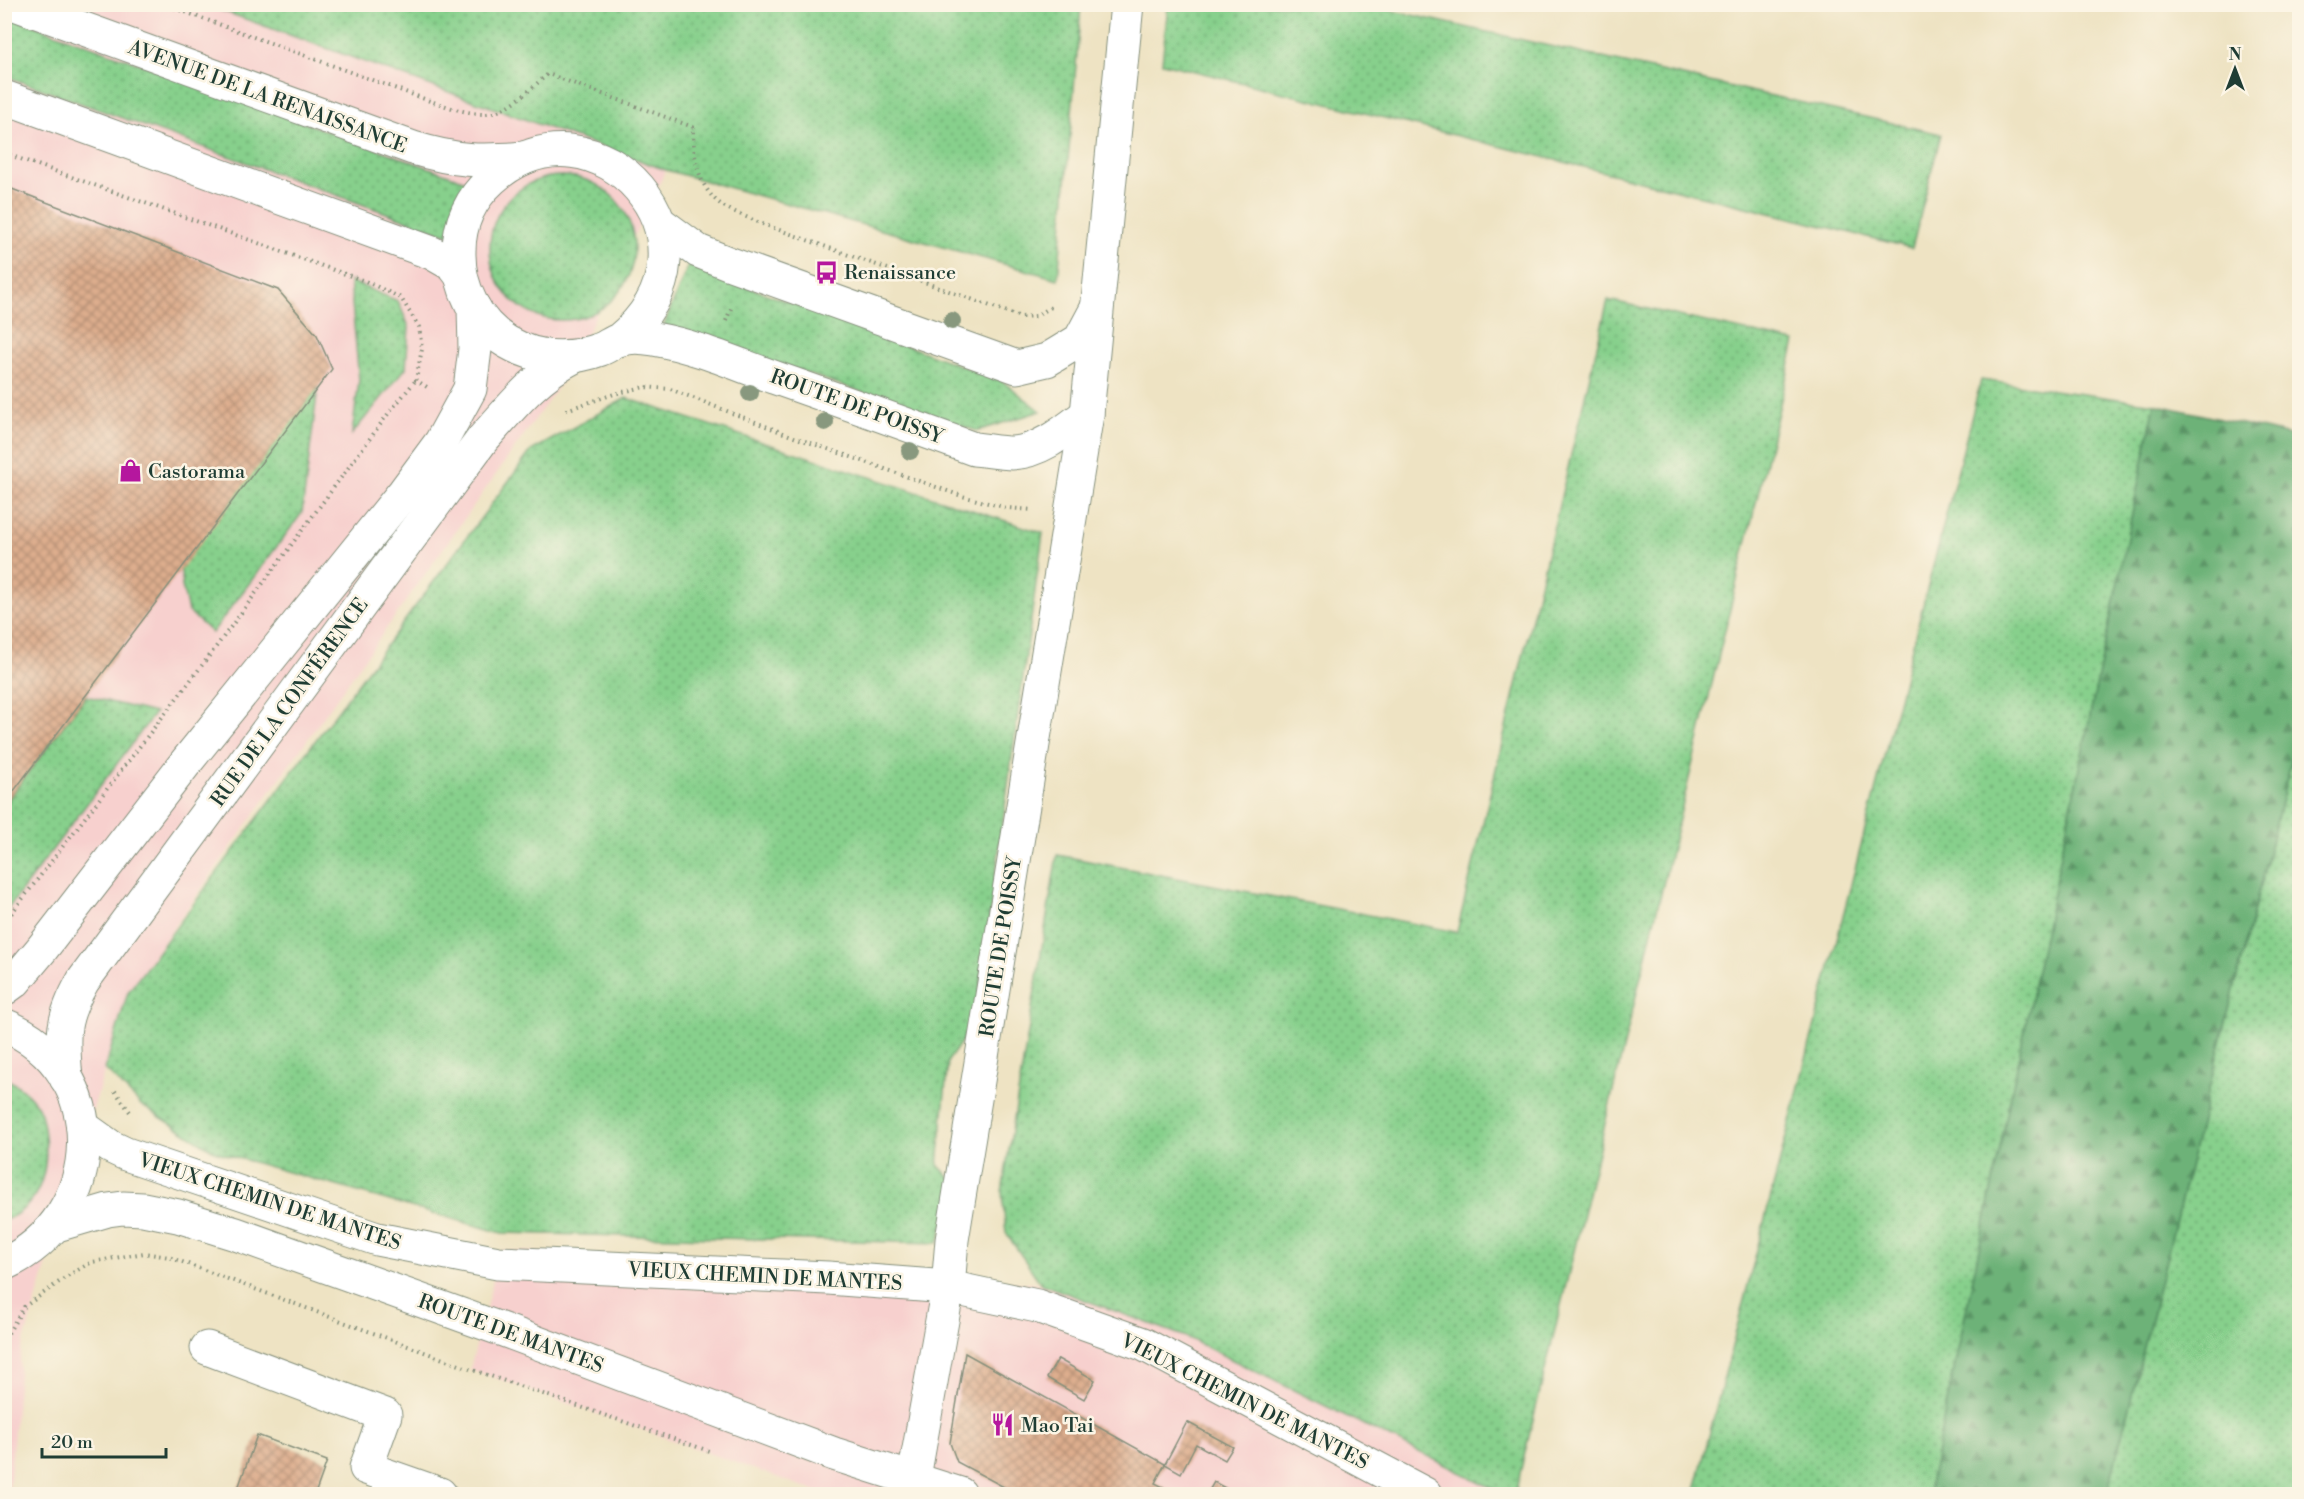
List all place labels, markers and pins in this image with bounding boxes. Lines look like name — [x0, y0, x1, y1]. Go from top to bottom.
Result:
bus stop icon: Renaissance — [813, 259, 839, 285]
place label: Renaissance — [844, 261, 956, 286]
shop icon: Castorama — [117, 458, 143, 484]
place label: Castorama — [148, 460, 246, 485]
restaurant icon: Mao Tai — [990, 1412, 1016, 1438]
place label: Mao Tai — [1021, 1414, 1094, 1439]

